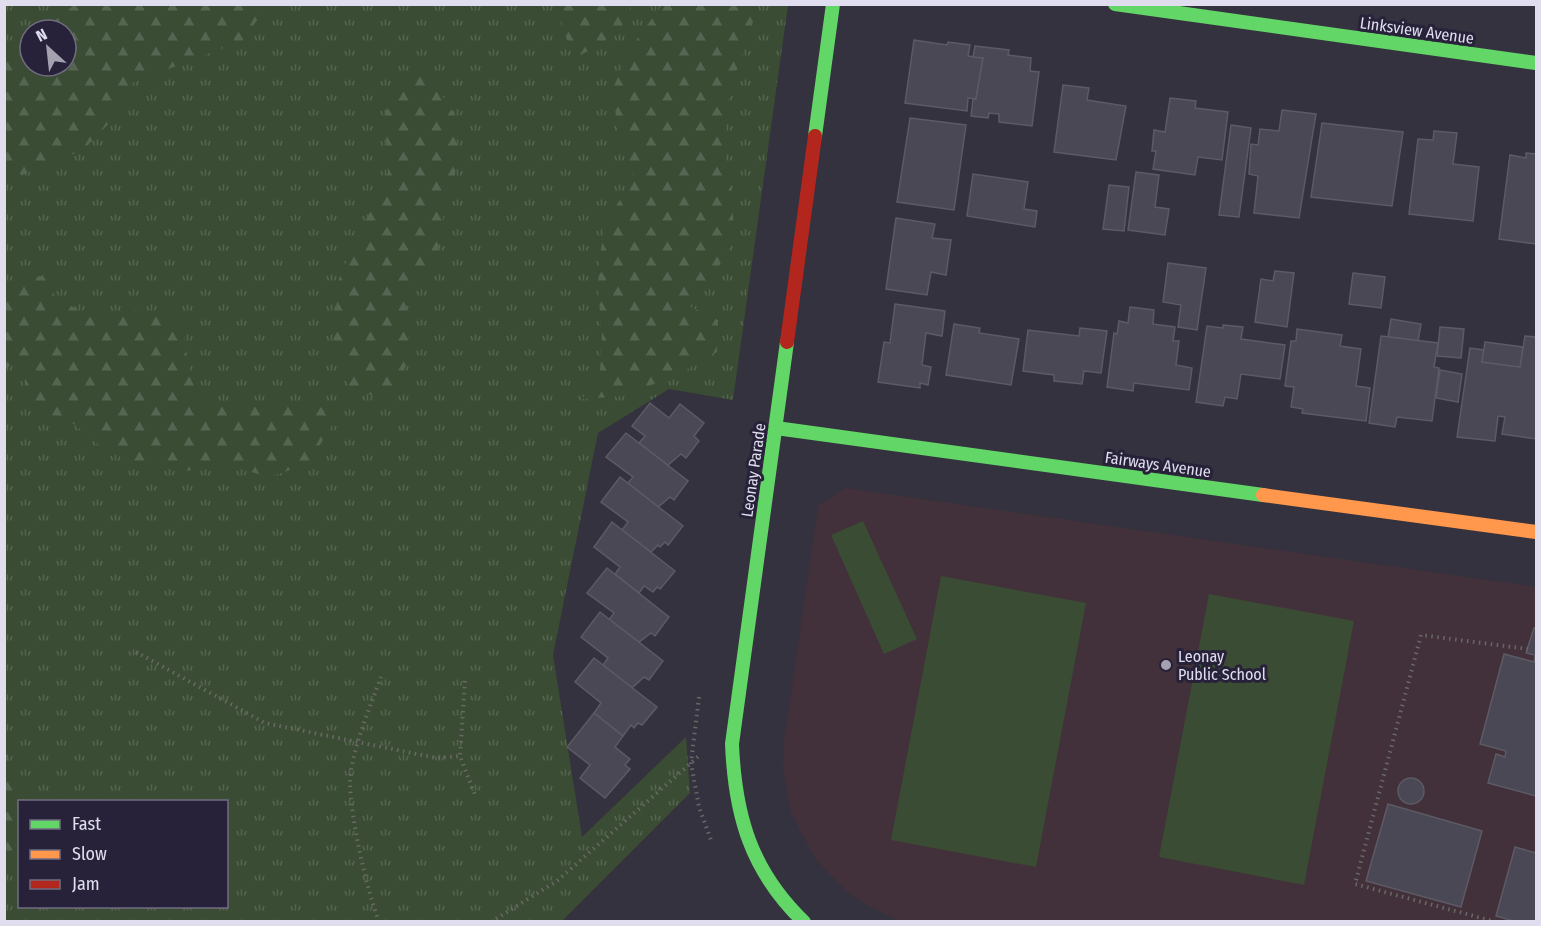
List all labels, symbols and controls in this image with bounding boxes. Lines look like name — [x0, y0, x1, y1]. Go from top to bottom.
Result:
street label: Linksview Avenue — [1359, 13, 1475, 48]
north arrow — [18, 18, 78, 78]
text: N — [33, 24, 50, 46]
street label: Leonay Parade — [737, 422, 770, 518]
street label: Fairways Avenue — [1104, 448, 1212, 481]
place label: Leonay Public School — [1178, 647, 1266, 684]
marker: Leonay Public School — [1159, 658, 1173, 672]
legend — [18, 800, 228, 908]
text: Fast — [72, 813, 101, 835]
text: Slow — [72, 843, 107, 865]
text: Jam — [72, 873, 100, 895]

